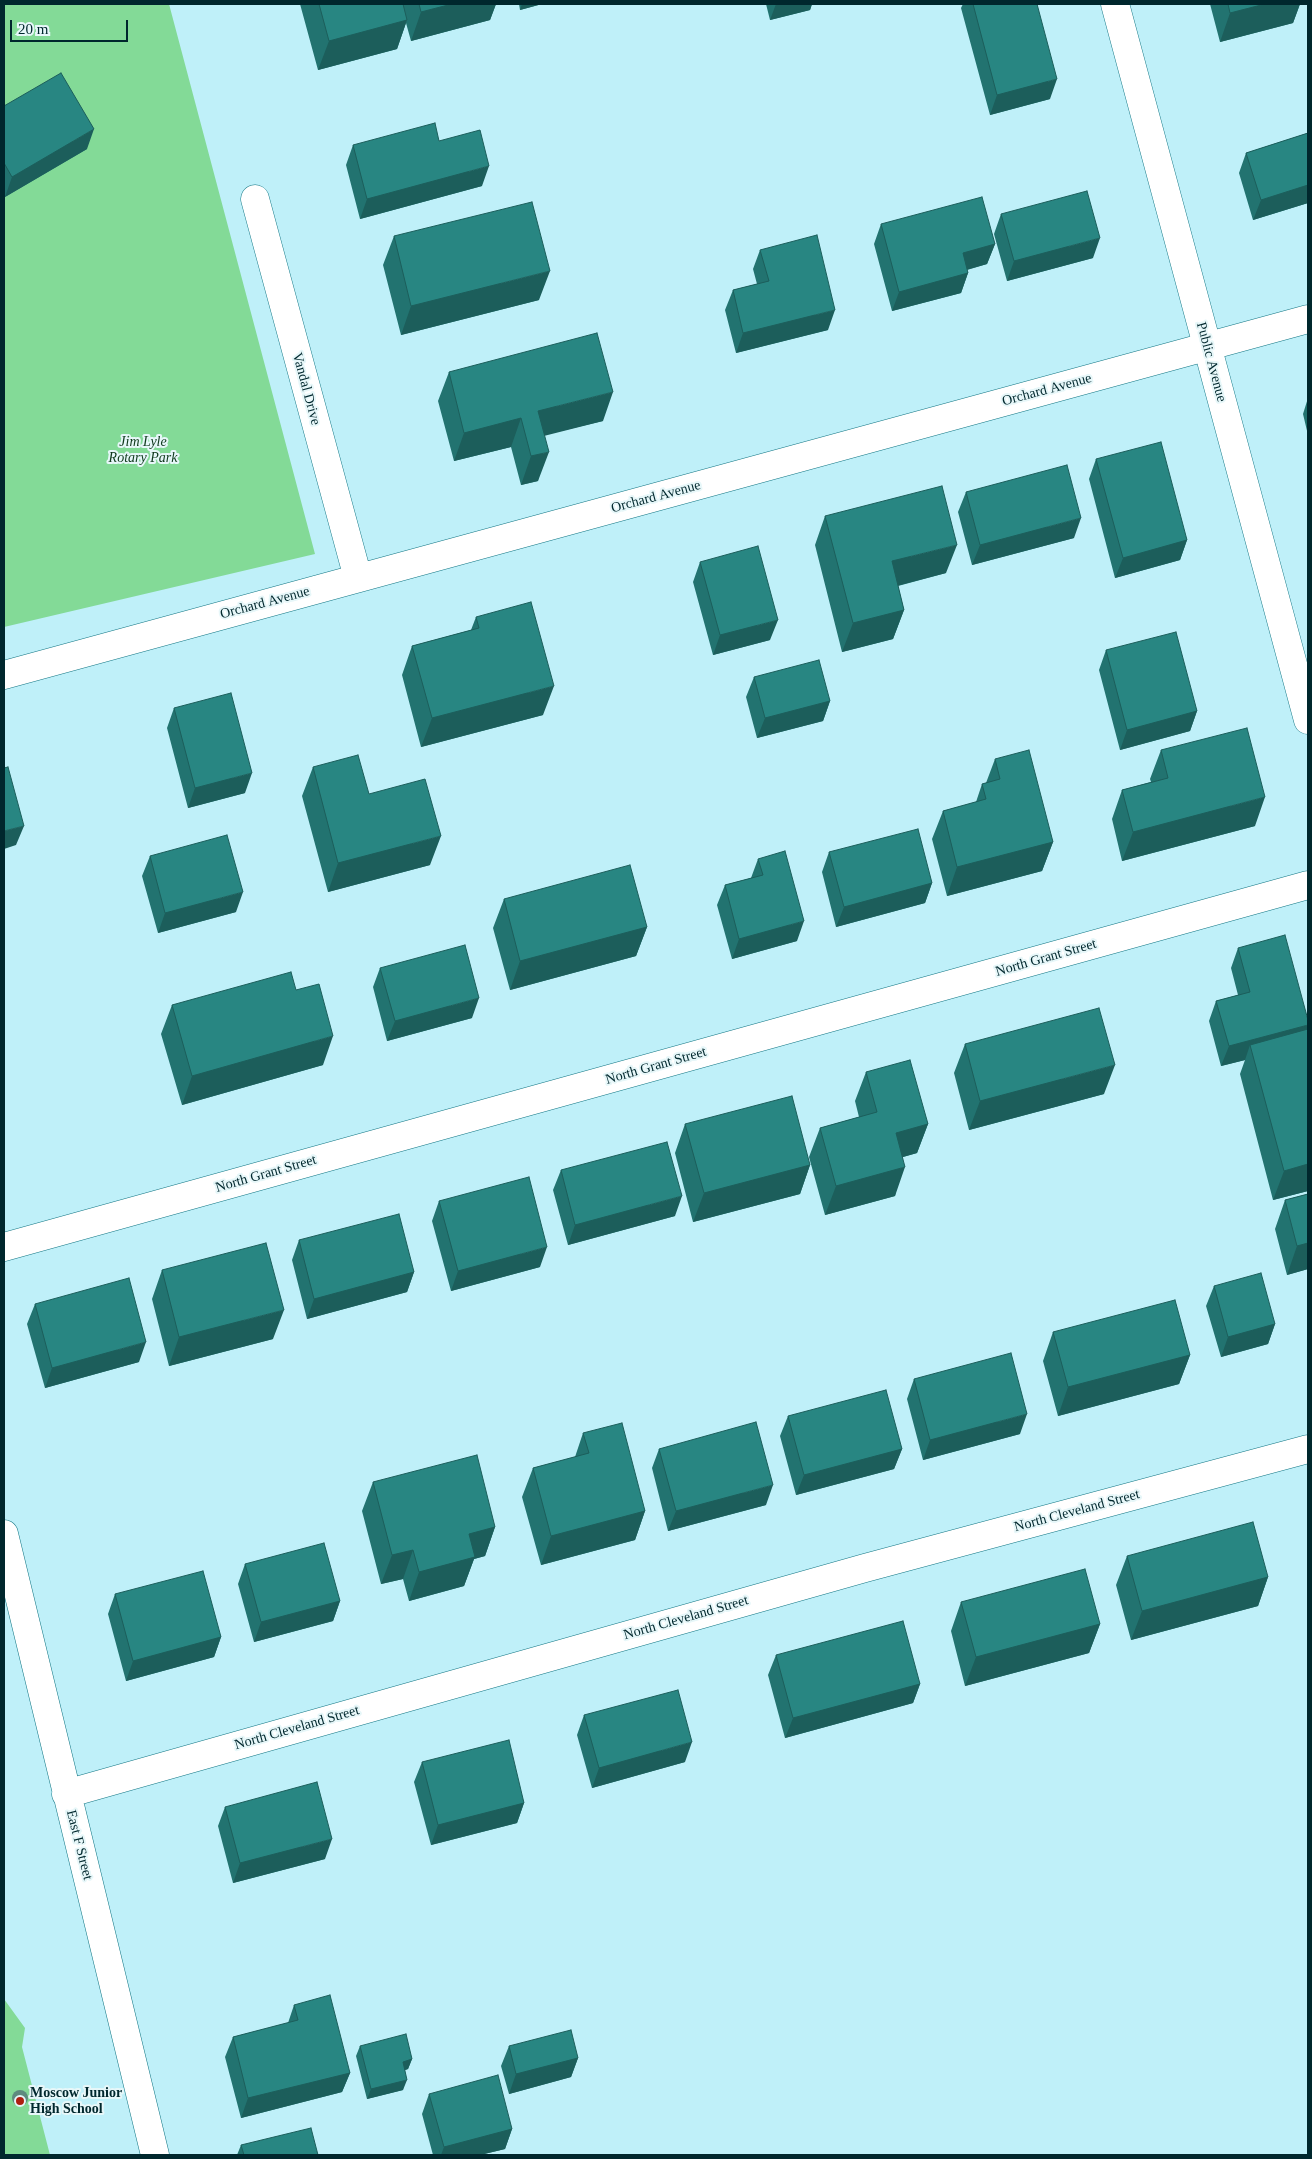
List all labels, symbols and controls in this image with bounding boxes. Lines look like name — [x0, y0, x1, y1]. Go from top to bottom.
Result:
scale bar — [12, 10, 130, 42]
text: 20 m — [18, 21, 48, 37]
street label: Public Avenue — [1192, 320, 1230, 404]
street label: Vandal Drive — [288, 351, 324, 427]
street label: Orchard Avenue — [1000, 370, 1094, 410]
park label: Jim Lyle Rotary Park — [109, 434, 177, 467]
street label: Orchard Avenue — [609, 477, 703, 517]
street label: Orchard Avenue — [218, 583, 312, 623]
street label: North Grant Street — [994, 936, 1098, 980]
street label: North Grant Street — [604, 1044, 708, 1088]
street label: North Grant Street — [214, 1152, 318, 1196]
street label: North Cleveland Street — [1012, 1486, 1142, 1536]
street label: North Cleveland Street — [622, 1592, 750, 1644]
street label: North Cleveland Street — [233, 1702, 361, 1754]
street label: East F Street — [62, 1808, 96, 1882]
place label: Moscow Junior High School — [30, 2085, 122, 2118]
marker: Moscow Junior High School — [14, 2095, 26, 2107]

